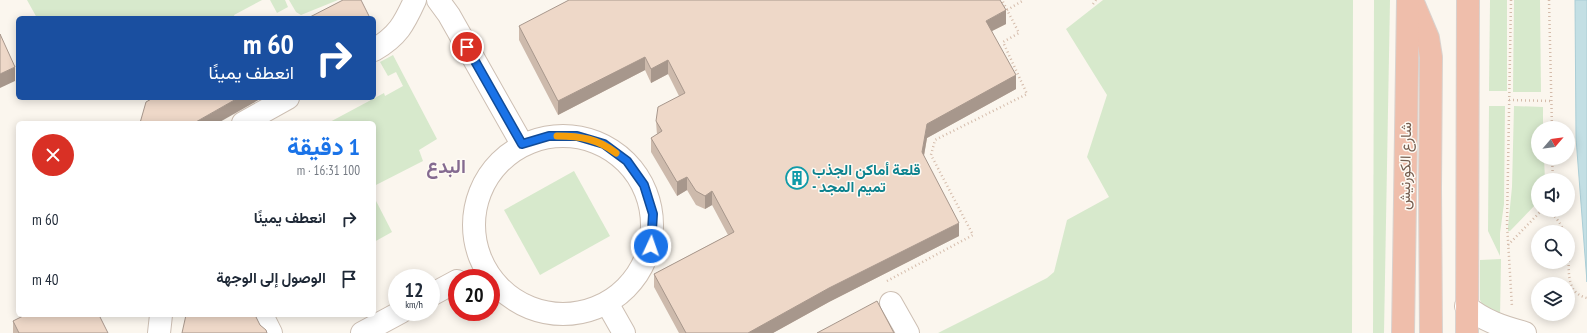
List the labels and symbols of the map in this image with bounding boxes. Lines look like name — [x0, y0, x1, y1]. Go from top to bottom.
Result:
pin — [450, 30, 484, 64]
north arrow — [1531, 121, 1575, 165]
street label: شارع الكورنيش — [1395, 122, 1417, 210]
district label: البدع — [426, 154, 466, 179]
place label: قلعة أماكن الجذب - تميم المجد — [812, 160, 921, 197]
building icon: قلعة أماكن الجذب - تميم المجد — [784, 165, 810, 191]
position arrow — [630, 225, 672, 267]
speed limit sign: 20 — [448, 269, 500, 321]

